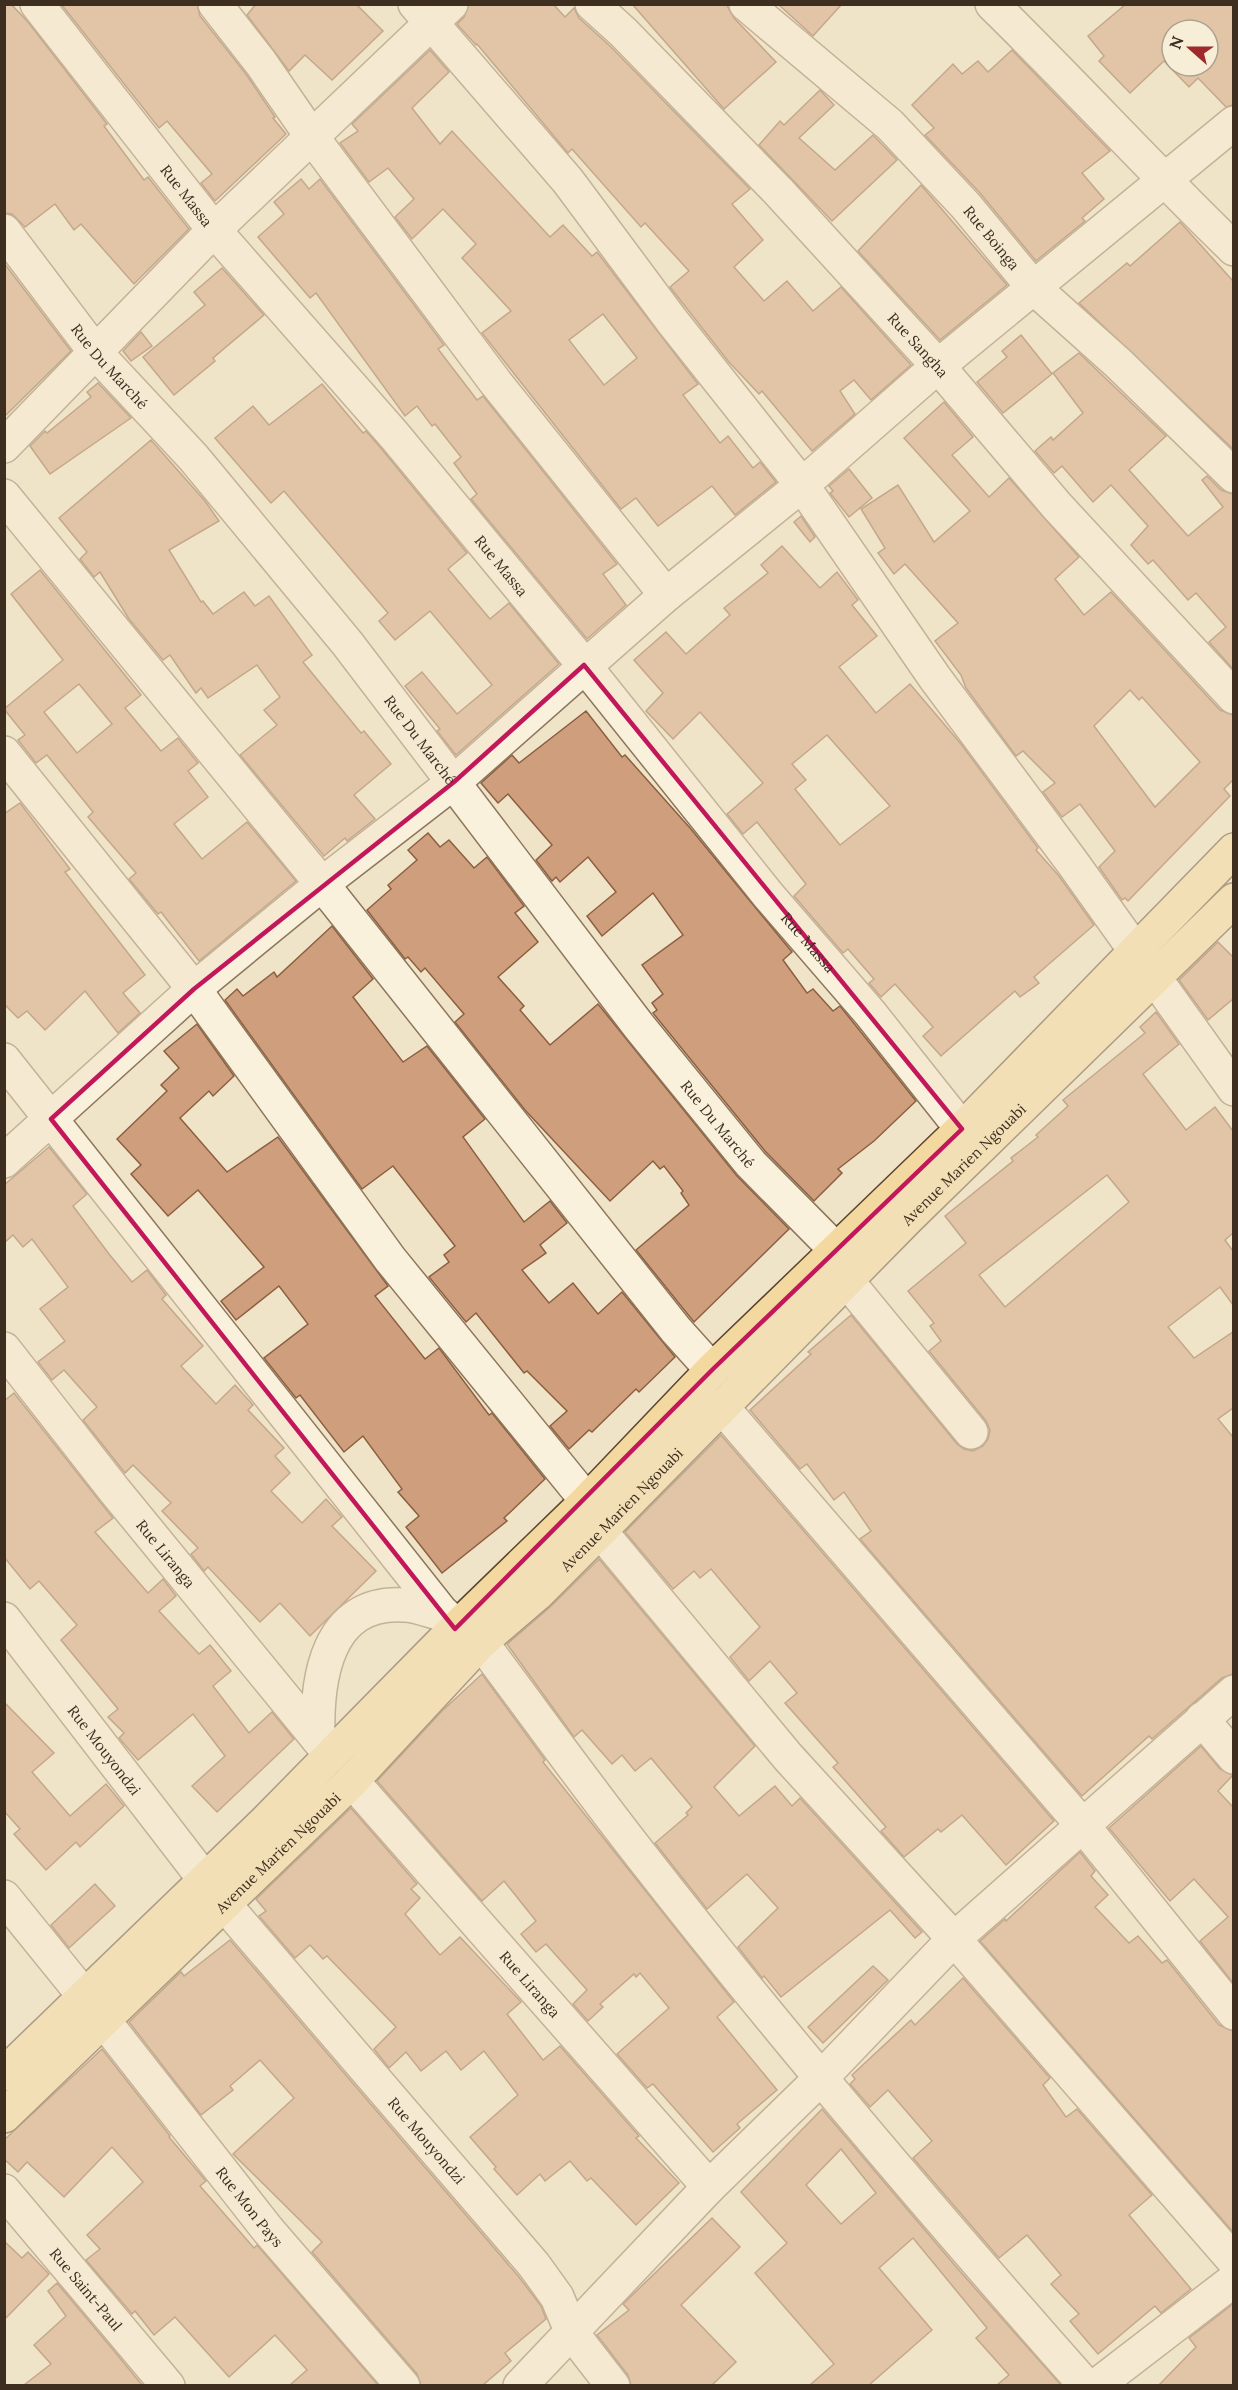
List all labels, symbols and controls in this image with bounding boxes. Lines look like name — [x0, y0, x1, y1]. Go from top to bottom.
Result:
north arrow — [1160, 18, 1220, 78]
text: N — [1164, 33, 1188, 52]
street label: Rue Massa — [157, 160, 217, 230]
street label: Rue Boinga — [960, 201, 1024, 274]
street label: Rue Sangha — [884, 308, 953, 381]
street label: Rue Du Marché — [68, 320, 153, 413]
street label: Rue Massa — [471, 531, 533, 600]
street label: Rue Du Marché — [380, 691, 461, 788]
street label: Rue Massa — [777, 908, 840, 976]
street label: Rue Du Marché — [677, 1076, 760, 1172]
street label: Avenue Marien Ngouabi — [896, 1099, 1030, 1230]
street label: Avenue Marien Ngouabi — [555, 1443, 687, 1576]
street label: Rue Liranga — [133, 1515, 200, 1592]
street label: Rue Mouyondzi — [64, 1701, 145, 1798]
street label: Avenue Marien Ngouabi — [211, 1788, 344, 1918]
street label: Rue Liranga — [496, 1946, 565, 2021]
street label: Rue Mouyondzi — [384, 2093, 469, 2188]
street label: Rue Mon Pays — [212, 2162, 288, 2251]
street label: Rue Saint-Paul — [46, 2244, 127, 2334]

